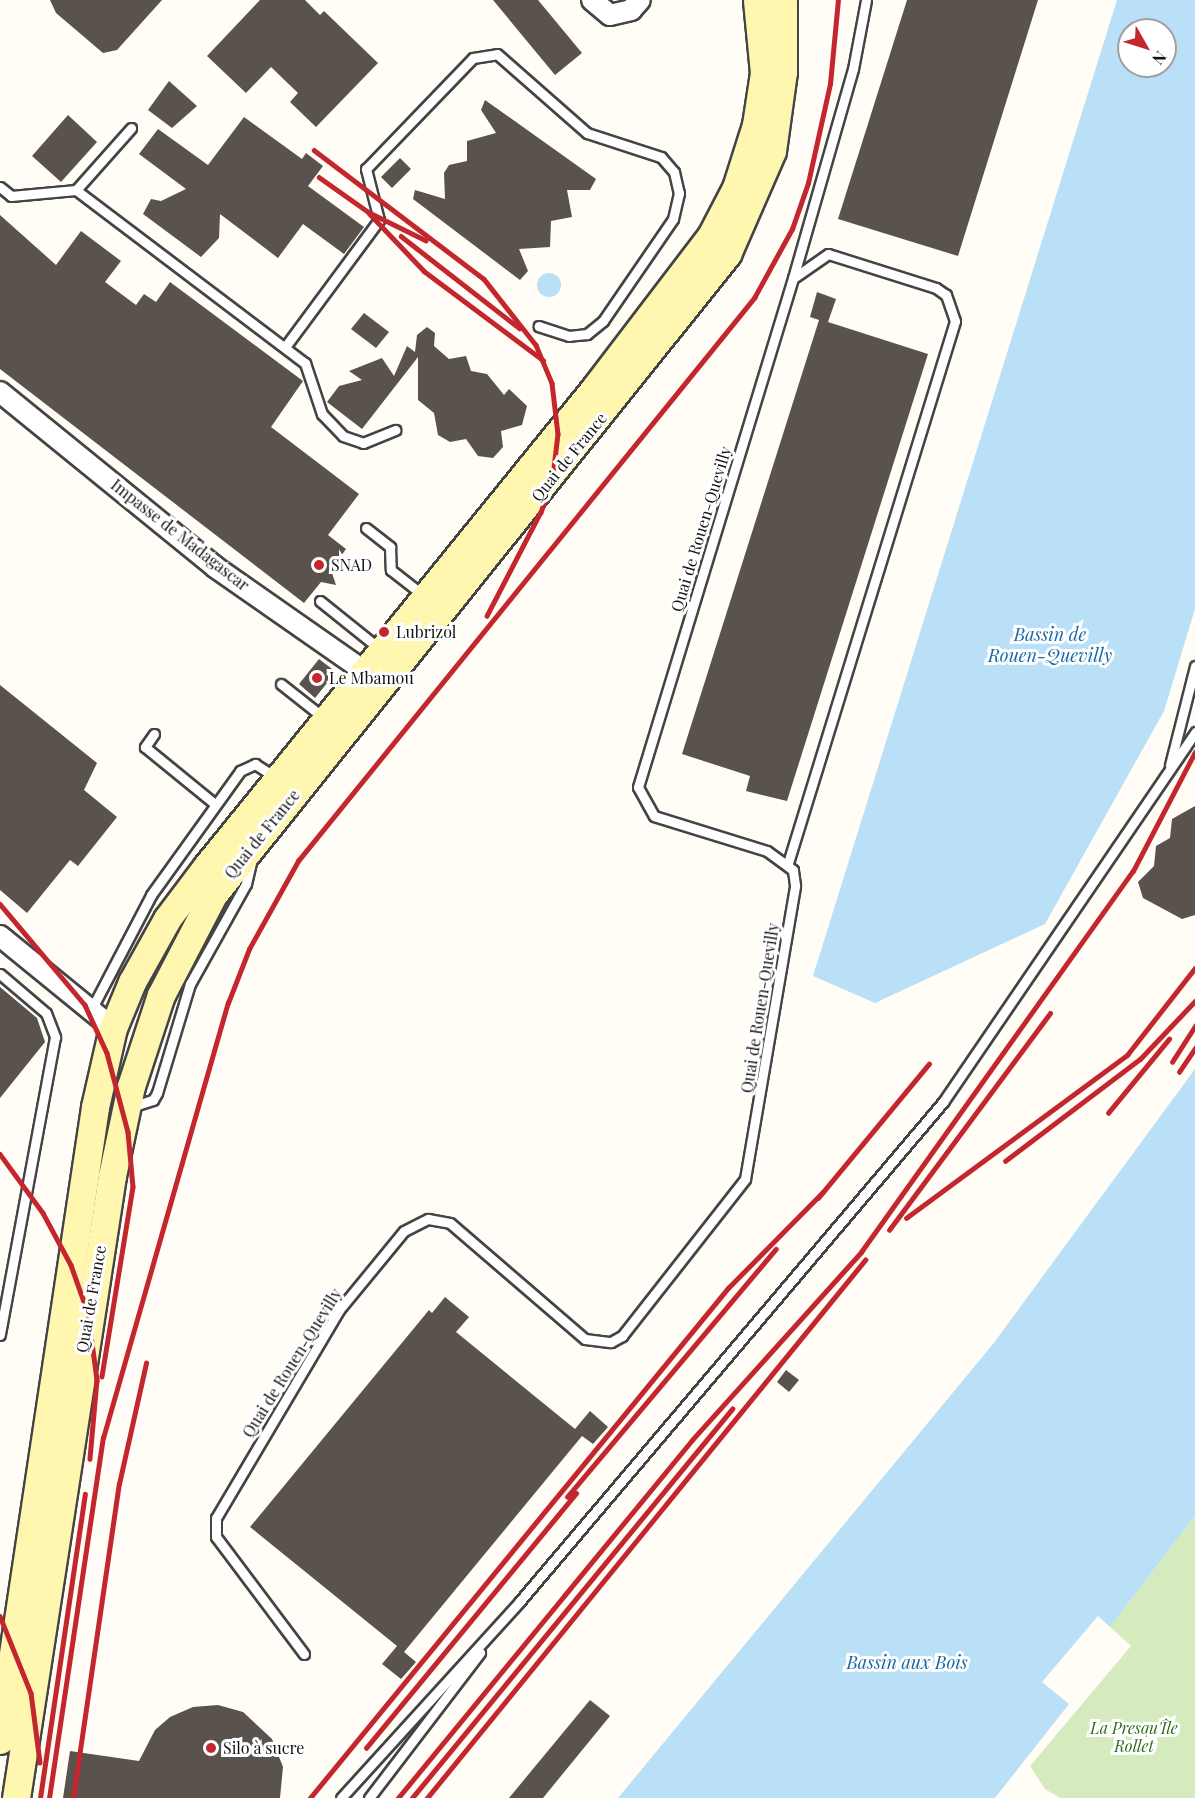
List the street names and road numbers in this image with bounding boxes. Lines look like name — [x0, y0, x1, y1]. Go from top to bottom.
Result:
street label: Quai de France — [527, 409, 611, 505]
street label: Quai de Rouen-Quevilly — [667, 444, 735, 614]
street label: Impasse de Madagascar — [107, 475, 253, 595]
street label: Quai de France — [220, 786, 304, 882]
street label: Quai de Rouen-Quevilly — [737, 922, 783, 1094]
street label: Quai de France — [72, 1244, 110, 1354]
street label: Quai de Rouen-Quevilly — [238, 1285, 346, 1441]

